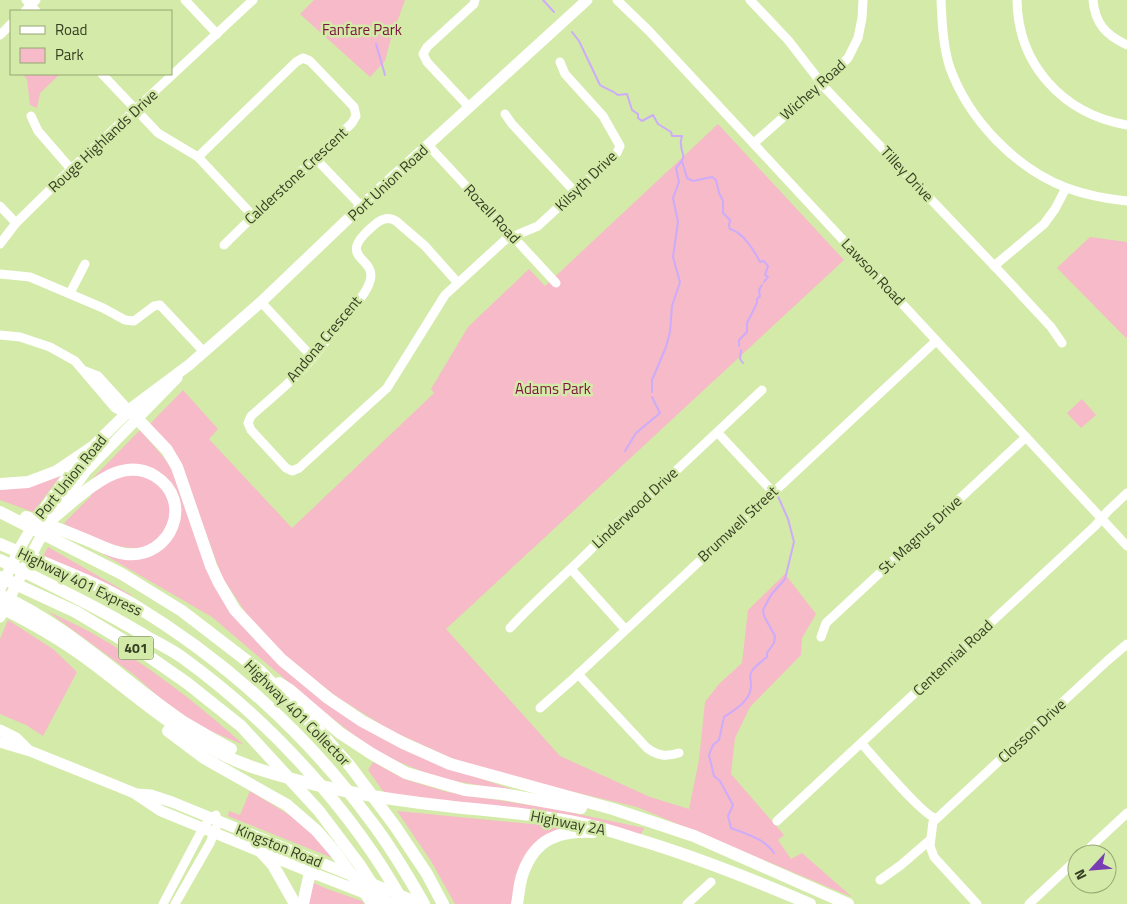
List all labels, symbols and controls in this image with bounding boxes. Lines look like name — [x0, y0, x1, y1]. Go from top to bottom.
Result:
legend — [10, 10, 172, 75]
text: Road — [55, 18, 87, 41]
park label: Fanfare Park — [322, 18, 402, 41]
text: Park — [55, 43, 84, 66]
street label: Wichey Road — [775, 54, 851, 125]
street label: Rouge Highlands Drive — [43, 84, 163, 198]
street label: Calderstone Crescent — [239, 121, 353, 230]
street label: Port Union Road — [342, 139, 433, 226]
street label: Tilley Drive — [875, 141, 939, 207]
street label: Kilsyth Drive — [549, 145, 622, 216]
street label: Rozell Road — [459, 179, 526, 249]
street label: Lawson Road — [836, 233, 911, 311]
street label: Andona Crescent — [281, 290, 367, 387]
park label: Adams Park — [515, 377, 591, 400]
street label: Port Union Road — [29, 429, 112, 524]
street label: Linderwood Drive — [586, 462, 683, 554]
street label: Brumwell Street — [692, 480, 784, 567]
street label: St. Magnus Drive — [873, 490, 967, 579]
street label: Highway 401 Express — [14, 541, 147, 622]
street label: Centennial Road — [907, 614, 998, 701]
road number: 401 — [118, 636, 154, 660]
street label: Highway 401 Collector — [239, 654, 356, 771]
street label: Closson Drive — [993, 693, 1071, 768]
street label: Highway 2A — [529, 804, 608, 841]
street label: Kingston Road — [232, 818, 326, 873]
north arrow — [1067, 844, 1117, 894]
text: N — [1068, 866, 1091, 884]

